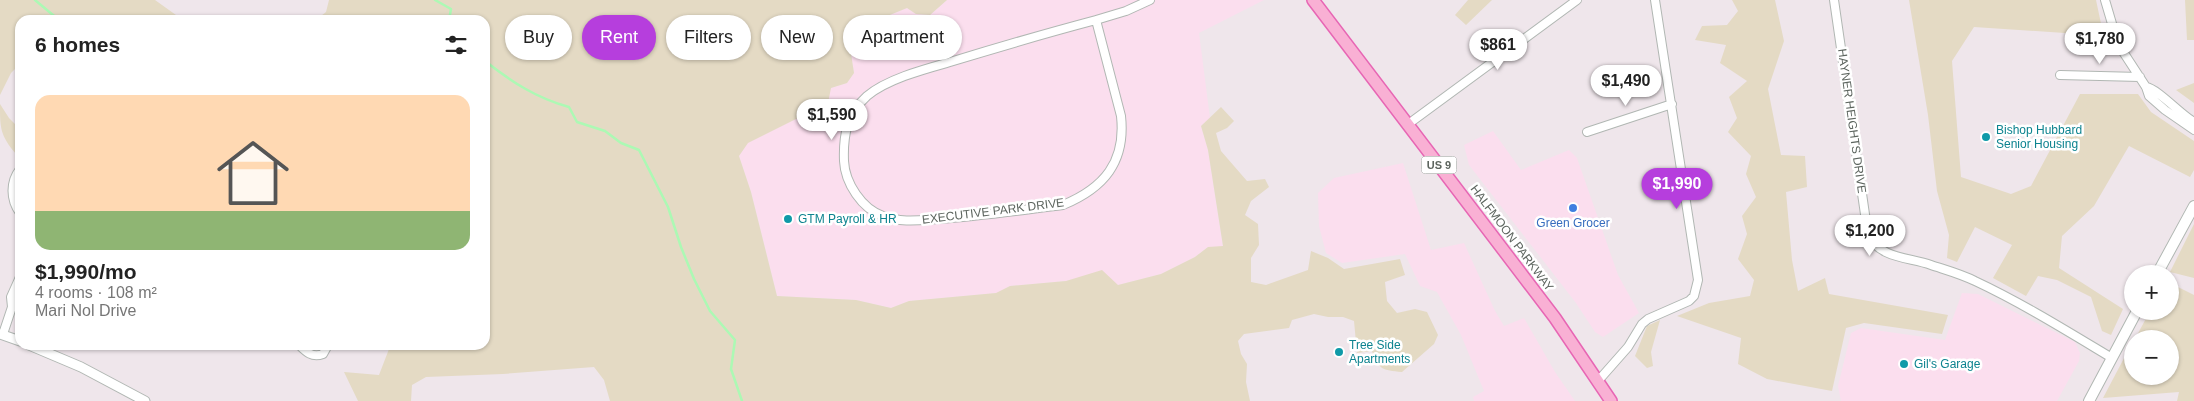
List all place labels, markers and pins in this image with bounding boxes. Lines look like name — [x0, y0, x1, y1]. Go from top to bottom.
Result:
pin: $1,780 — [2059, 22, 2141, 65]
pin: $861 — [1468, 28, 1528, 71]
pin: $1,490 — [1585, 64, 1667, 107]
pin: $1,590 — [791, 98, 873, 141]
place label: Bishop Hubbard Senior Housing — [1996, 123, 2082, 151]
marker: Bishop Hubbard Senior Housing — [1980, 131, 1992, 143]
pin: $1,990 — [1636, 168, 1718, 210]
marker: Green Grocer — [1567, 202, 1579, 214]
place label: GTM Payroll & HR — [798, 212, 897, 226]
marker: GTM Payroll & HR — [782, 213, 794, 225]
pin: $1,200 — [1829, 214, 1911, 257]
place label: Green Grocer — [1536, 216, 1610, 230]
place label: Tree Side Apartments — [1349, 338, 1410, 366]
marker: Tree Side Apartments — [1333, 346, 1345, 358]
place label: Gil's Garage — [1914, 357, 1981, 371]
marker: Gil's Garage — [1898, 358, 1910, 370]

